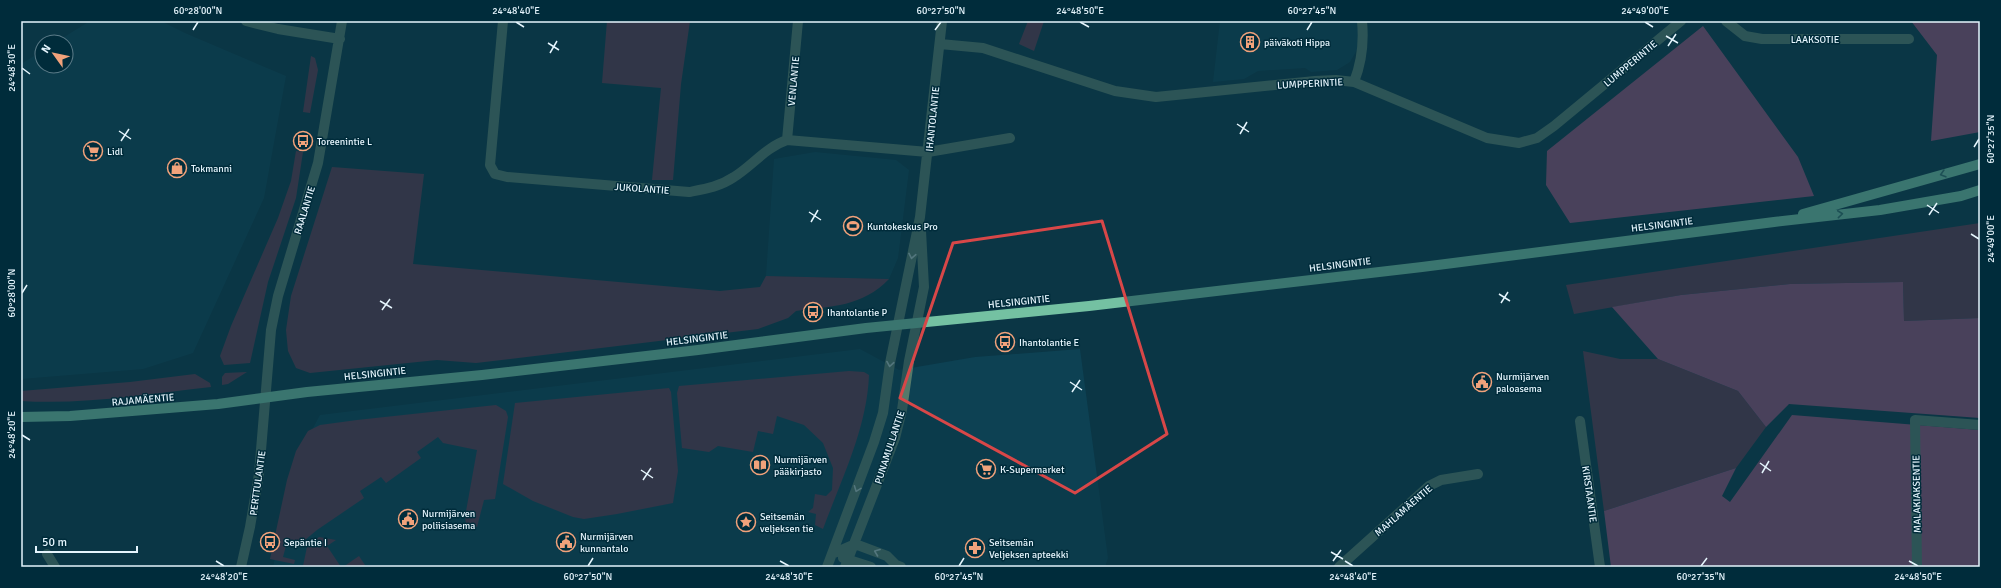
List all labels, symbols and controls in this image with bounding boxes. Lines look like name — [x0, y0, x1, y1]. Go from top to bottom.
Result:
text: 60°28'00"N — [174, 5, 222, 17]
text: 24°48'40"E — [492, 5, 540, 17]
text: 60°27'50"N — [917, 5, 965, 17]
text: 24°48'50"E — [1056, 5, 1104, 17]
text: 60°27'45"N — [1288, 5, 1336, 17]
text: 24°49'00"E — [1621, 5, 1669, 17]
building icon: päiväkoti Hippa — [1239, 31, 1261, 53]
north arrow — [34, 34, 74, 74]
street label: LAAKSOTIE — [1791, 34, 1840, 46]
place label: päiväkoti Hippa — [1264, 37, 1330, 49]
street label: LUMPPERINTIE — [1602, 38, 1660, 90]
text: N — [38, 42, 54, 56]
text: 24°48'30"E — [6, 44, 18, 92]
street label: VENLANTIE — [786, 55, 802, 106]
street label: LUMPPERINTIE — [1277, 76, 1344, 92]
street label: IHANTOLANTIE — [924, 86, 942, 152]
text: 60°27'35"N — [1985, 115, 1997, 163]
bus stop icon: Toreenintie L — [292, 130, 314, 152]
place label: Toreenintie L — [317, 136, 372, 148]
supermarket icon: Lidl — [82, 140, 104, 162]
place label: Lidl — [107, 146, 123, 158]
shop icon: Tokmanni — [166, 157, 188, 179]
place label: Tokmanni — [191, 163, 232, 175]
one-way arrow — [1939, 169, 1946, 178]
street label: JUKOLANTIE — [614, 181, 670, 197]
street label: RAALANTIE — [292, 184, 318, 236]
one-way arrow — [1837, 210, 1844, 219]
sports icon: Kuntokeskus Pro — [842, 215, 864, 237]
street label: HELSINGINTIE — [1630, 215, 1694, 235]
text: 24°49'00"E — [1985, 215, 1997, 263]
place label: Kuntokeskus Pro — [867, 221, 938, 233]
one-way arrow — [908, 252, 917, 259]
street label: HELSINGINTIE — [1308, 255, 1372, 275]
text: 60°28'00"N — [6, 269, 18, 317]
street label: HELSINGINTIE — [987, 293, 1051, 311]
bus stop icon: Ihantolantie P — [802, 301, 824, 323]
place label: Ihantolantie P — [827, 307, 887, 319]
street label: HELSINGINTIE — [665, 329, 729, 349]
bus stop icon: Ihantolantie E — [994, 331, 1016, 353]
place label: Ihantolantie E — [1019, 337, 1079, 349]
one-way arrow — [886, 360, 895, 367]
street label: HELSINGINTIE — [343, 365, 407, 383]
public building icon: Nurmijärven paloasema — [1471, 371, 1493, 393]
place label: Nurmijärven paloasema — [1496, 371, 1549, 395]
street label: RAJAMÄENTIE — [111, 391, 175, 409]
street label: PUNAMULLANTIE — [872, 409, 908, 486]
text: 24°48'20"E — [6, 411, 18, 459]
street label: PERTTULANTIE — [247, 449, 269, 516]
library icon: Nurmijärven pääkirjasto — [749, 454, 771, 476]
place label: Nurmijärven pääkirjasto — [774, 454, 827, 478]
street label: MALAKIAKSENTIE — [1910, 455, 1924, 533]
supermarket icon: K-Supermarket — [975, 458, 997, 480]
place label: K-Supermarket — [1000, 464, 1065, 476]
street label: KIRSTAANTIE — [1579, 465, 1599, 524]
street label: MAHLAMÄENTIE — [1372, 482, 1435, 539]
one-way arrow — [853, 485, 861, 492]
public building icon: Nurmijärven poliisiasema — [397, 508, 419, 530]
place label: Nurmijärven poliisiasema — [422, 508, 475, 532]
place icon: Seitsemän veljeksen tie — [735, 511, 757, 533]
place label: Seitsemän veljeksen tie — [760, 511, 813, 535]
scale bar — [36, 528, 137, 554]
bus stop icon: Sepäntie I — [259, 531, 281, 553]
public building icon: Nurmijärven kunnantalo — [555, 531, 577, 553]
place label: Nurmijärven kunnantalo — [580, 531, 633, 555]
text: 50 m — [42, 535, 67, 550]
place label: Sepäntie I — [284, 537, 327, 549]
pharmacy icon: Seitsemän Veljeksen apteekki — [964, 537, 986, 559]
place label: Seitsemän Veljeksen apteekki — [989, 537, 1068, 561]
one-way arrow — [874, 548, 881, 556]
text: 24°48'20"E — [200, 571, 248, 583]
text: 60°27'50"N — [564, 571, 612, 583]
text: 24°48'30"E — [765, 571, 813, 583]
text: 60°27'45"N — [935, 571, 983, 583]
text: 24°48'40"E — [1329, 571, 1377, 583]
text: 60°27'35"N — [1677, 571, 1725, 583]
text: 24°48'50"E — [1894, 571, 1942, 583]

